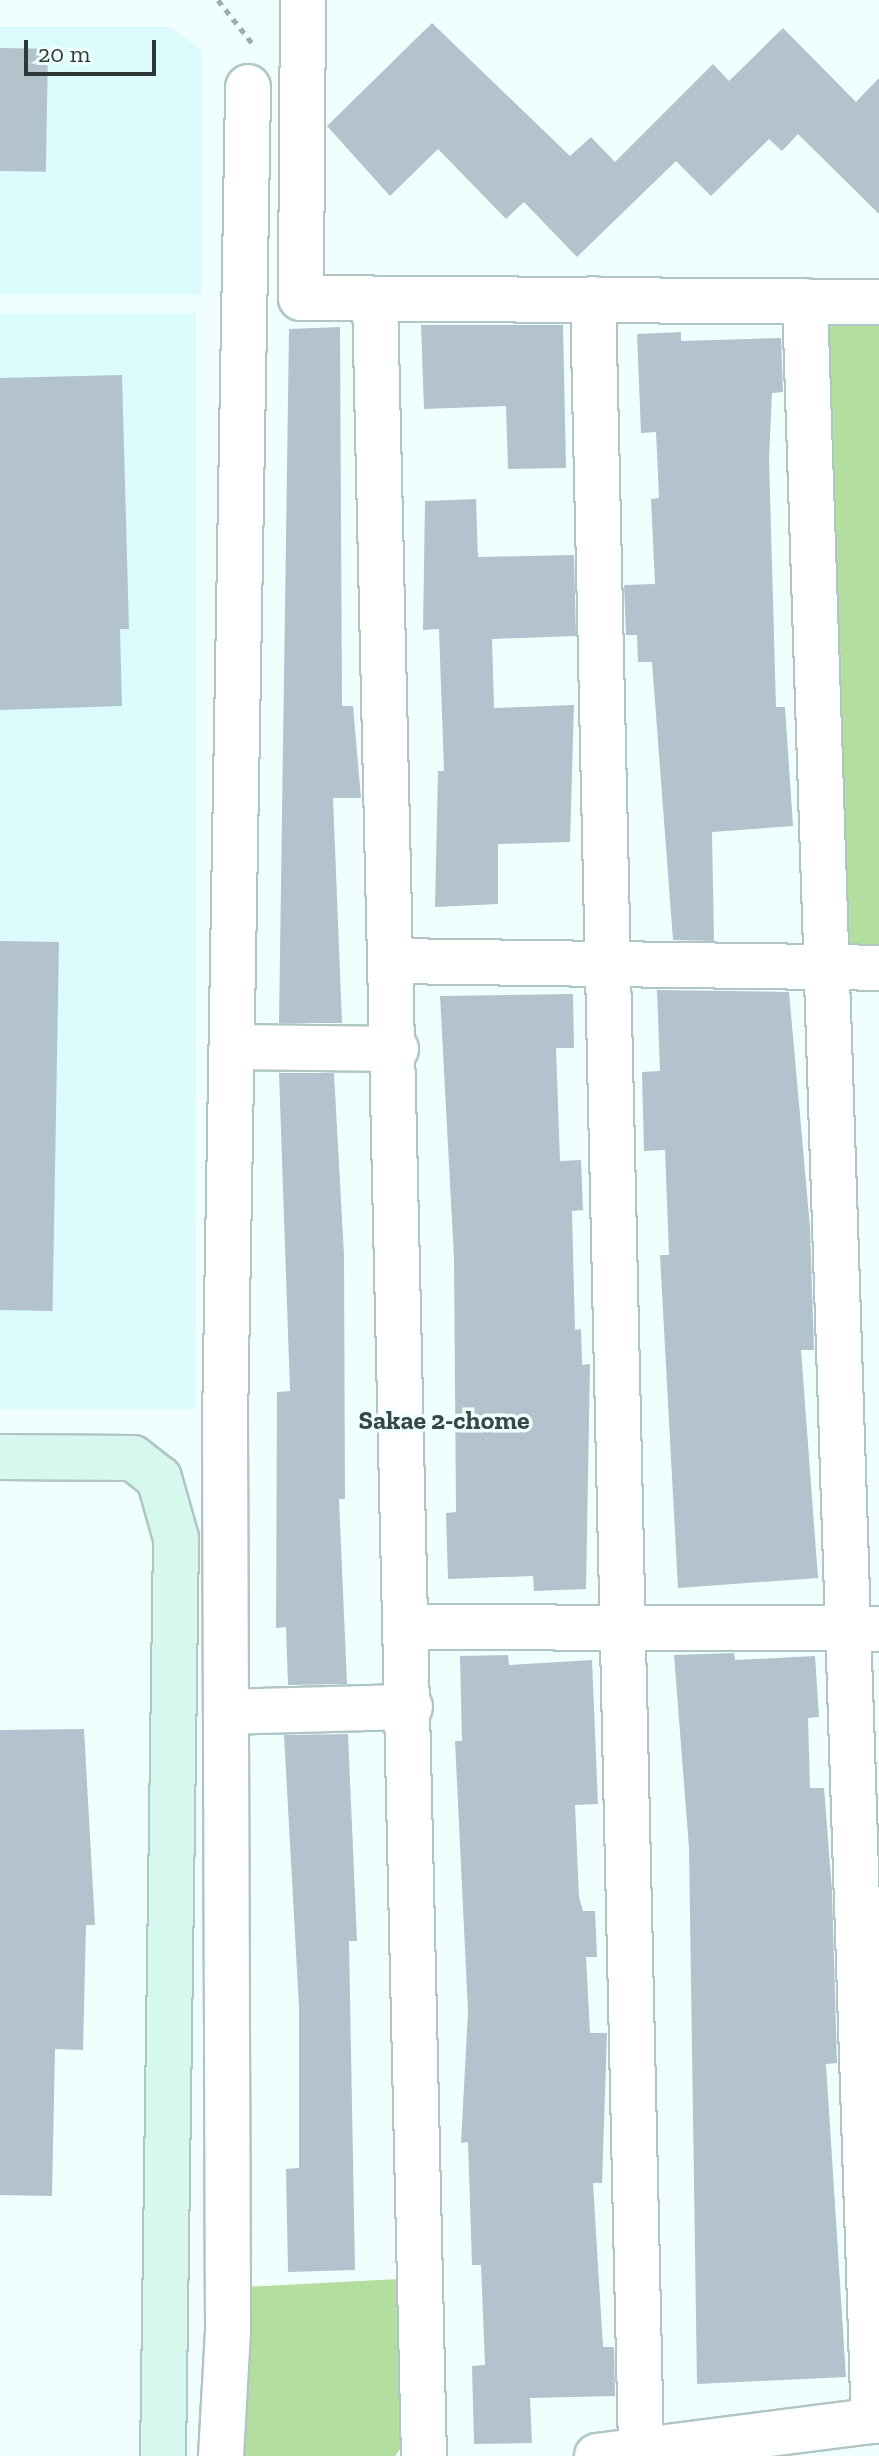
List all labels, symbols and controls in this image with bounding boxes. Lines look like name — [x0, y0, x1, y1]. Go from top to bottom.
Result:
scale bar — [28, 24, 160, 74]
text: 20 m — [38, 39, 90, 68]
district label: Sakae 2-chome — [358, 1405, 530, 1437]

